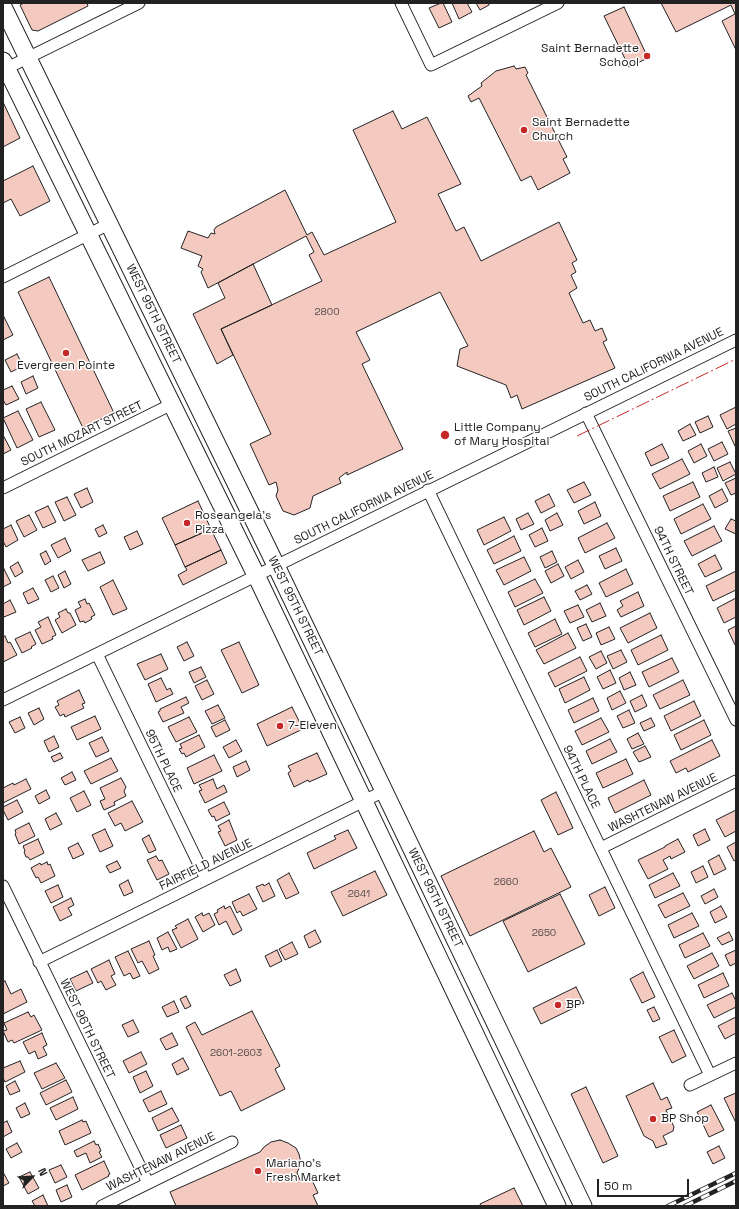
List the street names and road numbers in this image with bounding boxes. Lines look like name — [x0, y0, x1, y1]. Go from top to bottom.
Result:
street label: WEST 95TH STREET — [123, 262, 183, 366]
street label: SOUTH CALIFORNIA AVENUE — [582, 325, 726, 405]
street label: SOUTH MOZART STREET — [19, 398, 145, 470]
street label: SOUTH CALIFORNIA AVENUE — [292, 468, 436, 548]
street label: 94TH STREET — [650, 524, 696, 598]
street label: WEST 95TH STREET — [265, 554, 325, 658]
street label: 95TH PLACE — [142, 727, 184, 795]
street label: 94TH PLACE — [560, 743, 602, 811]
street label: WASHTENAW AVENUE — [606, 770, 720, 836]
street label: FAIRFIELD AVENUE — [157, 836, 255, 894]
street label: WEST 95TH STREET — [405, 846, 465, 950]
street label: WEST 96TH STREET — [57, 977, 117, 1081]
street label: WASHTENAW AVENUE — [104, 1129, 218, 1195]

